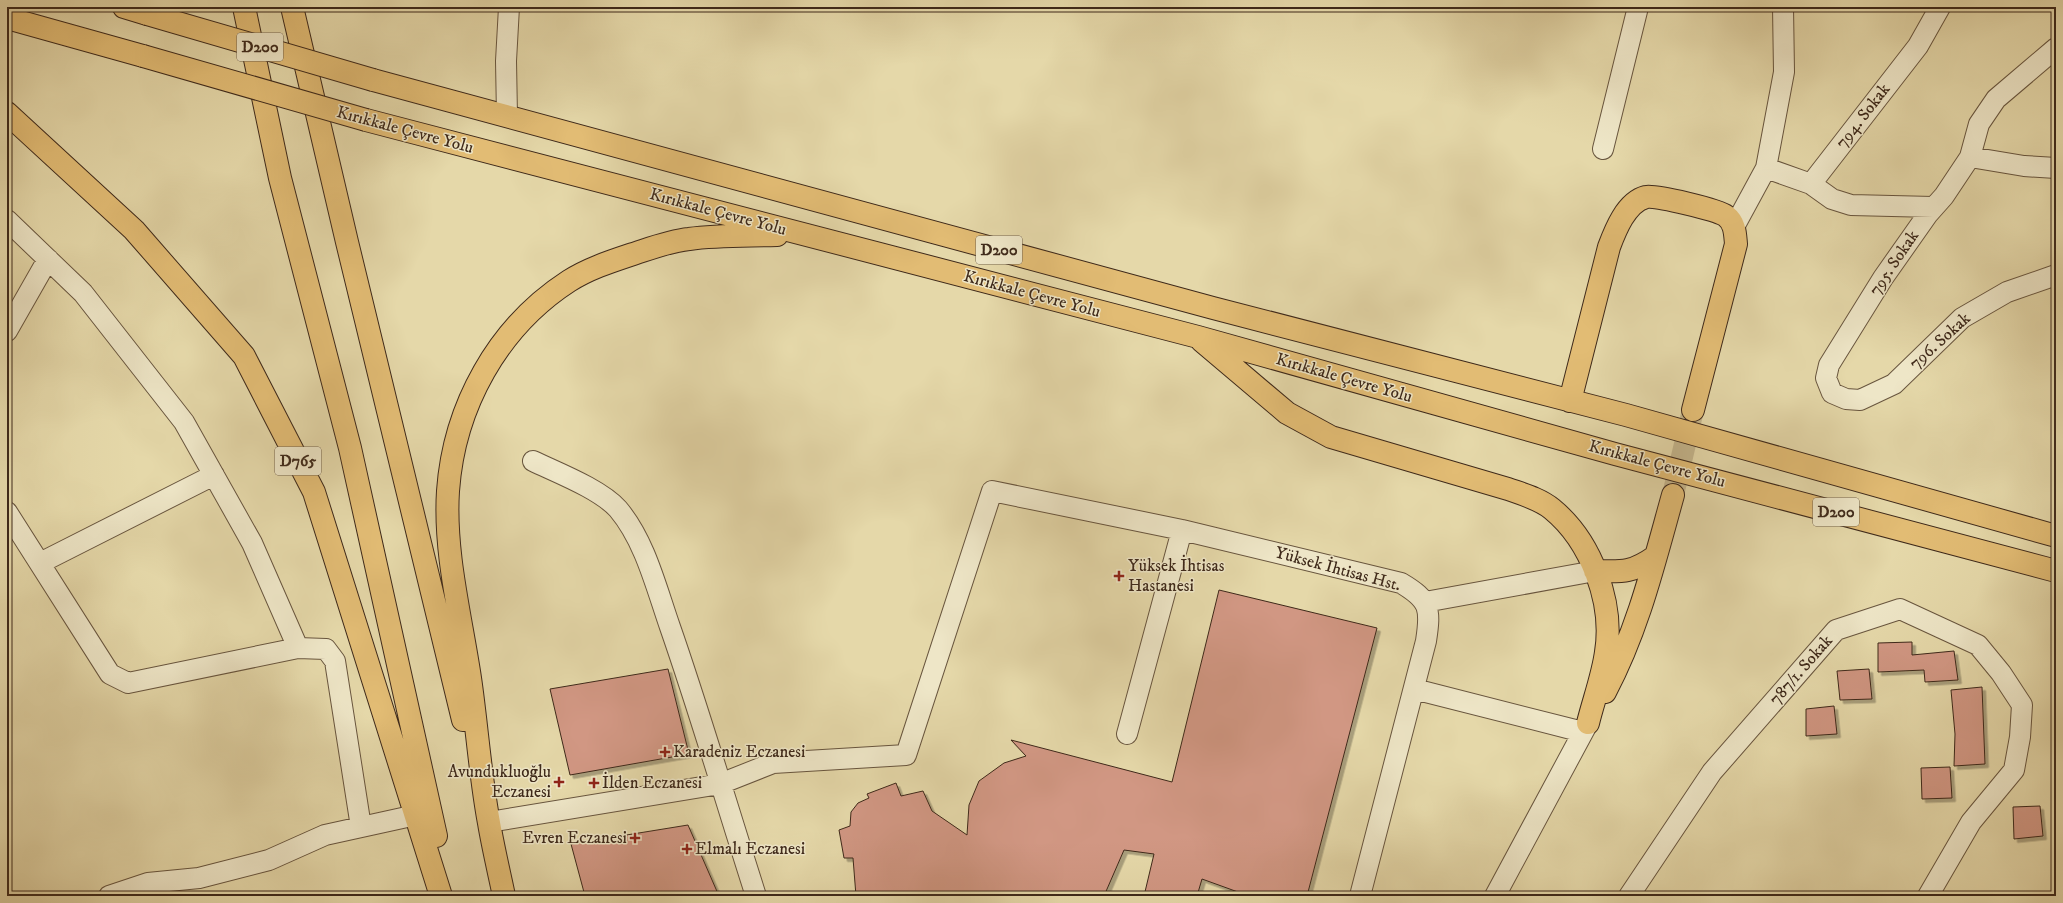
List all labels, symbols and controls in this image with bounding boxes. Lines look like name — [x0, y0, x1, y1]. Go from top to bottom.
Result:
road number: D200 — [237, 33, 283, 61]
street label: 794. Sokak — [1831, 79, 1896, 153]
street label: Kırıkkale Çevre Yolu — [334, 101, 476, 159]
street label: Kırıkkale Çevre Yolu — [647, 183, 789, 241]
street label: 795. Sokak — [1864, 226, 1924, 300]
road number: D200 — [976, 236, 1022, 264]
street label: Kırıkkale Çevre Yolu — [961, 265, 1103, 323]
street label: 796. Sokak — [1905, 307, 1976, 374]
street label: Kırıkkale Çevre Yolu — [1273, 348, 1415, 408]
street label: Kırıkkale Çevre Yolu — [1586, 435, 1728, 493]
road number: D765 — [275, 447, 321, 475]
road number: D200 — [1813, 498, 1859, 526]
street label: Yüksek İhtisas Hst. — [1273, 541, 1404, 596]
place label: Yüksek İhtisas Hastanesi — [1128, 554, 1225, 597]
marker: Yüksek İhtisas Hastanesi — [1113, 570, 1125, 582]
street label: 787/1. Sokak — [1764, 630, 1838, 710]
place label: Karadeniz Eczanesi — [673, 741, 805, 763]
marker: Karadeniz Eczanesi — [660, 747, 670, 757]
place label: Avundukluoğlu Eczanesi — [448, 761, 551, 803]
place label: İlden Eczanesi — [602, 771, 702, 794]
marker: Avundukluoğlu Eczanesi — [554, 777, 564, 787]
marker: İlden Eczanesi — [589, 778, 599, 788]
place label: Evren Eczanesi — [522, 827, 627, 849]
marker: Evren Eczanesi — [630, 833, 640, 843]
place label: Elmalı Eczanesi — [695, 838, 805, 860]
marker: Elmalı Eczanesi — [682, 844, 692, 854]

